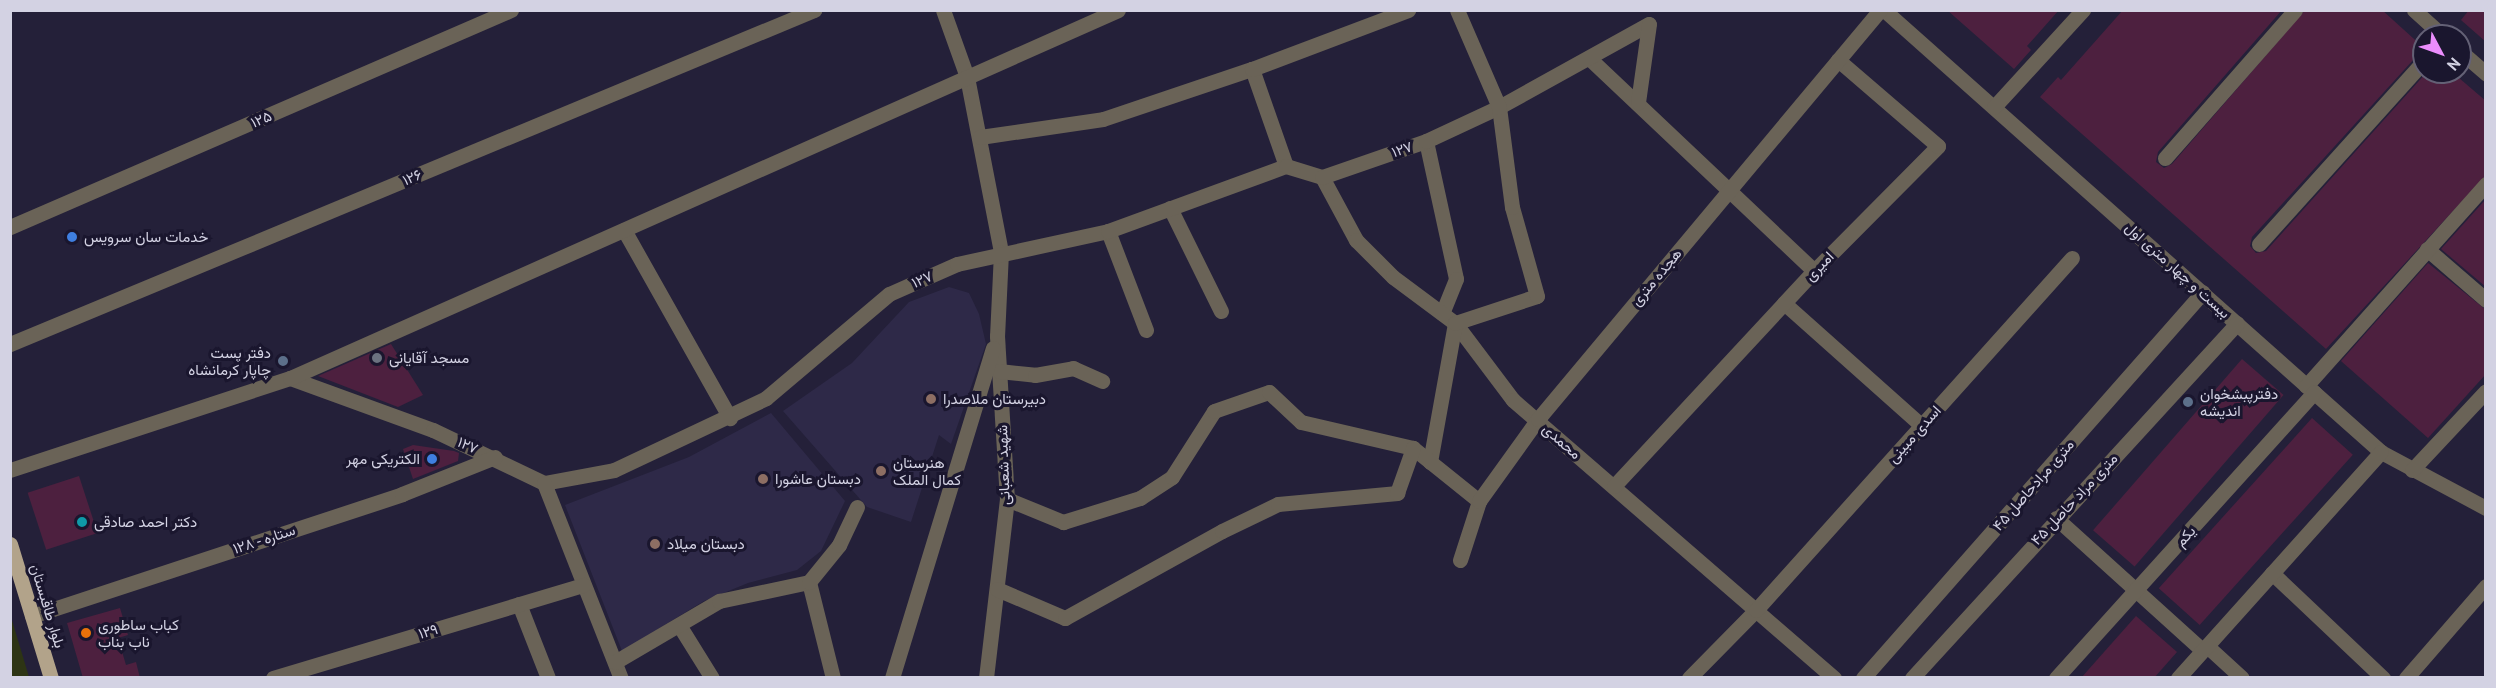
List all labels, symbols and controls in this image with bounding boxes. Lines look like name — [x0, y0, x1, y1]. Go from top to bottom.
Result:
north arrow — [2412, 24, 2472, 84]
text: N — [2443, 54, 2465, 75]
street label: ۱۲۵ — [248, 107, 274, 131]
street label: ۱۲۷ — [1389, 137, 1415, 161]
street label: ۱۲۶ — [400, 165, 424, 189]
street label: بیست و چهار متری اول — [2122, 218, 2234, 322]
place label: خدمات سان سرویس — [84, 228, 208, 246]
marker: خدمات سان سرویس — [65, 230, 79, 244]
street label: هجده متری — [1627, 245, 1685, 309]
street label: امیری — [1801, 248, 1837, 284]
street label: ۱۲۷ — [909, 267, 935, 291]
place label: دفتر پست چاپار کرمانشاه — [188, 343, 271, 378]
place label: مسجد آقایانی — [389, 349, 469, 367]
marker: مسجد آقایانی — [370, 351, 384, 365]
marker: دفتر پست چاپار کرمانشاه — [276, 354, 290, 368]
place label: دفترپبشخوان اندیشه — [2200, 384, 2278, 419]
place label: دبیرستان ملاصدرا — [943, 390, 1046, 408]
marker: دبیرستان ملاصدرا — [924, 392, 938, 406]
marker: دفترپبشخوان اندیشه — [2181, 395, 2195, 409]
street label: اسدی مبینی — [1883, 401, 1945, 467]
street label: محمدی — [1539, 419, 1585, 463]
street label: شهید شعبانی — [993, 425, 1013, 505]
street label: ۱۲۷ — [455, 433, 481, 457]
street label: ۴۵ متری مرادحاصل — [1988, 436, 2078, 534]
street label: ۴۵ متری مراد حاصل — [2027, 449, 2121, 549]
place label: الکتریکی مهر — [346, 450, 420, 468]
marker: الکتریکی مهر — [425, 452, 439, 466]
place label: هنرستان کمال الملک — [893, 453, 961, 488]
marker: هنرستان کمال الملک — [874, 464, 888, 478]
place label: دبستان عاشورا — [775, 470, 861, 488]
marker: دبستان عاشورا — [756, 472, 770, 486]
place label: دکتر احمد صادقی — [94, 513, 197, 531]
marker: دکتر احمد صادقی — [75, 515, 89, 529]
street label: ۱۲۸ - ستاره — [229, 520, 299, 558]
street label: یکم — [2171, 522, 2199, 550]
place label: دبستان میلاد — [667, 535, 745, 553]
marker: دبستان میلاد — [648, 537, 662, 551]
street label: بلوار طاقبستان — [27, 562, 69, 650]
place label: کباب ساطوری ناب بناب — [98, 615, 179, 650]
street label: ۱۲۹ — [416, 620, 440, 642]
marker: کباب ساطوری ناب بناب — [79, 626, 93, 640]

